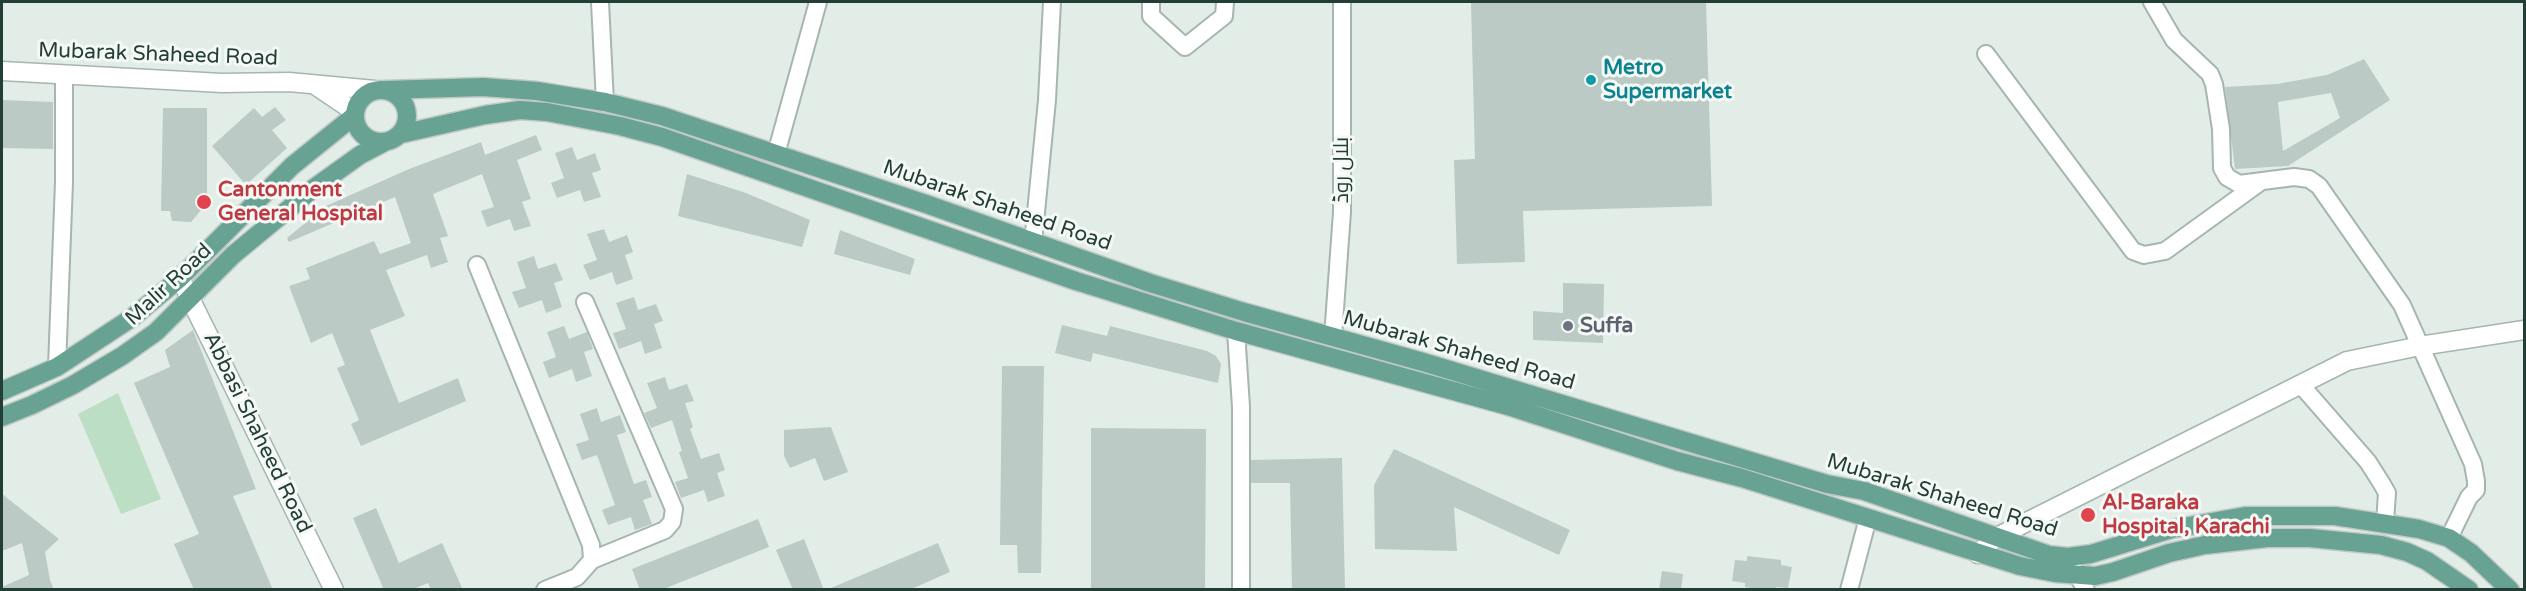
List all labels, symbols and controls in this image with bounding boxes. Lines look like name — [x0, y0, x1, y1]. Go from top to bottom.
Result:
street label: Mubarak Shaheed Road — [38, 38, 278, 72]
place label: Metro Supermarket — [1603, 55, 1732, 105]
marker: Metro Supermarket — [1584, 73, 1598, 87]
street label: بلال روڈ — [1329, 137, 1355, 203]
street label: Mubarak Shaheed Road — [879, 155, 1115, 257]
place label: Cantonment General Hospital — [218, 177, 383, 227]
marker: Cantonment General Hospital — [195, 193, 213, 211]
street label: Malir Road — [121, 239, 217, 331]
street label: Mubarak Shaheed Road — [1340, 306, 1578, 396]
place label: Suffa — [1580, 313, 1633, 339]
marker: Suffa — [1561, 319, 1575, 333]
street label: Abbasi Shaheed Road — [197, 329, 317, 537]
street label: Mubarak Shaheed Road — [1824, 449, 2060, 543]
place label: Al-Baraka Hospital, Karachi — [2102, 490, 2270, 540]
marker: Al-Baraka Hospital, Karachi — [2079, 506, 2097, 524]

